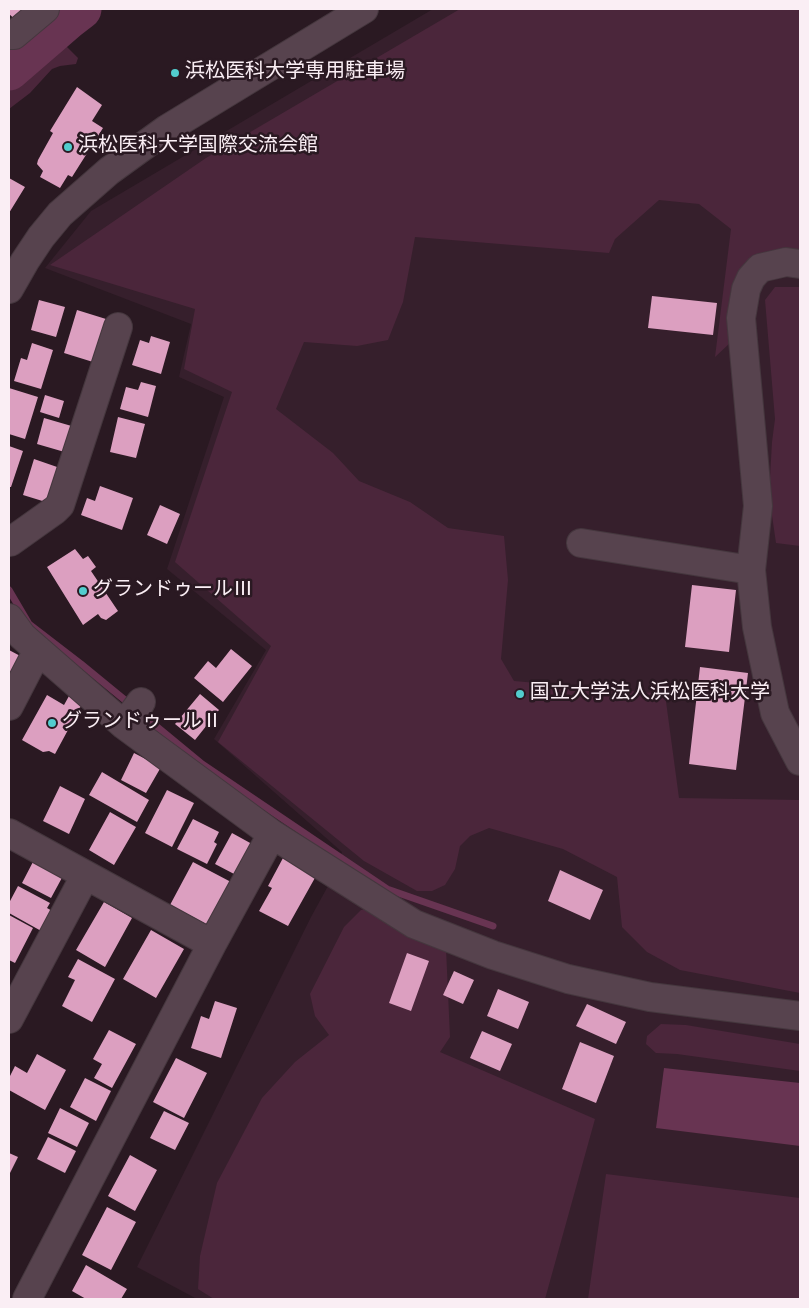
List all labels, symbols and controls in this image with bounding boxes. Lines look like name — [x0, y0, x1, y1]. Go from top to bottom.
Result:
place label: 浜松医科大学専用駐車場 — [185, 61, 405, 85]
marker: 浜松医科大学専用駐車場 — [169, 67, 181, 79]
place label: 浜松医科大学国際交流会館 — [78, 135, 318, 159]
marker: 浜松医科大学国際交流会館 — [62, 141, 74, 153]
place label: グランドゥールⅢ — [93, 579, 253, 603]
marker: グランドゥールⅢ — [77, 585, 89, 597]
place label: 国立大学法人浜松医科大学 — [530, 682, 770, 706]
marker: 国立大学法人浜松医科大学 — [514, 688, 526, 700]
place label: グランドゥールⅡ — [62, 711, 222, 735]
marker: グランドゥールⅡ — [46, 717, 58, 729]

